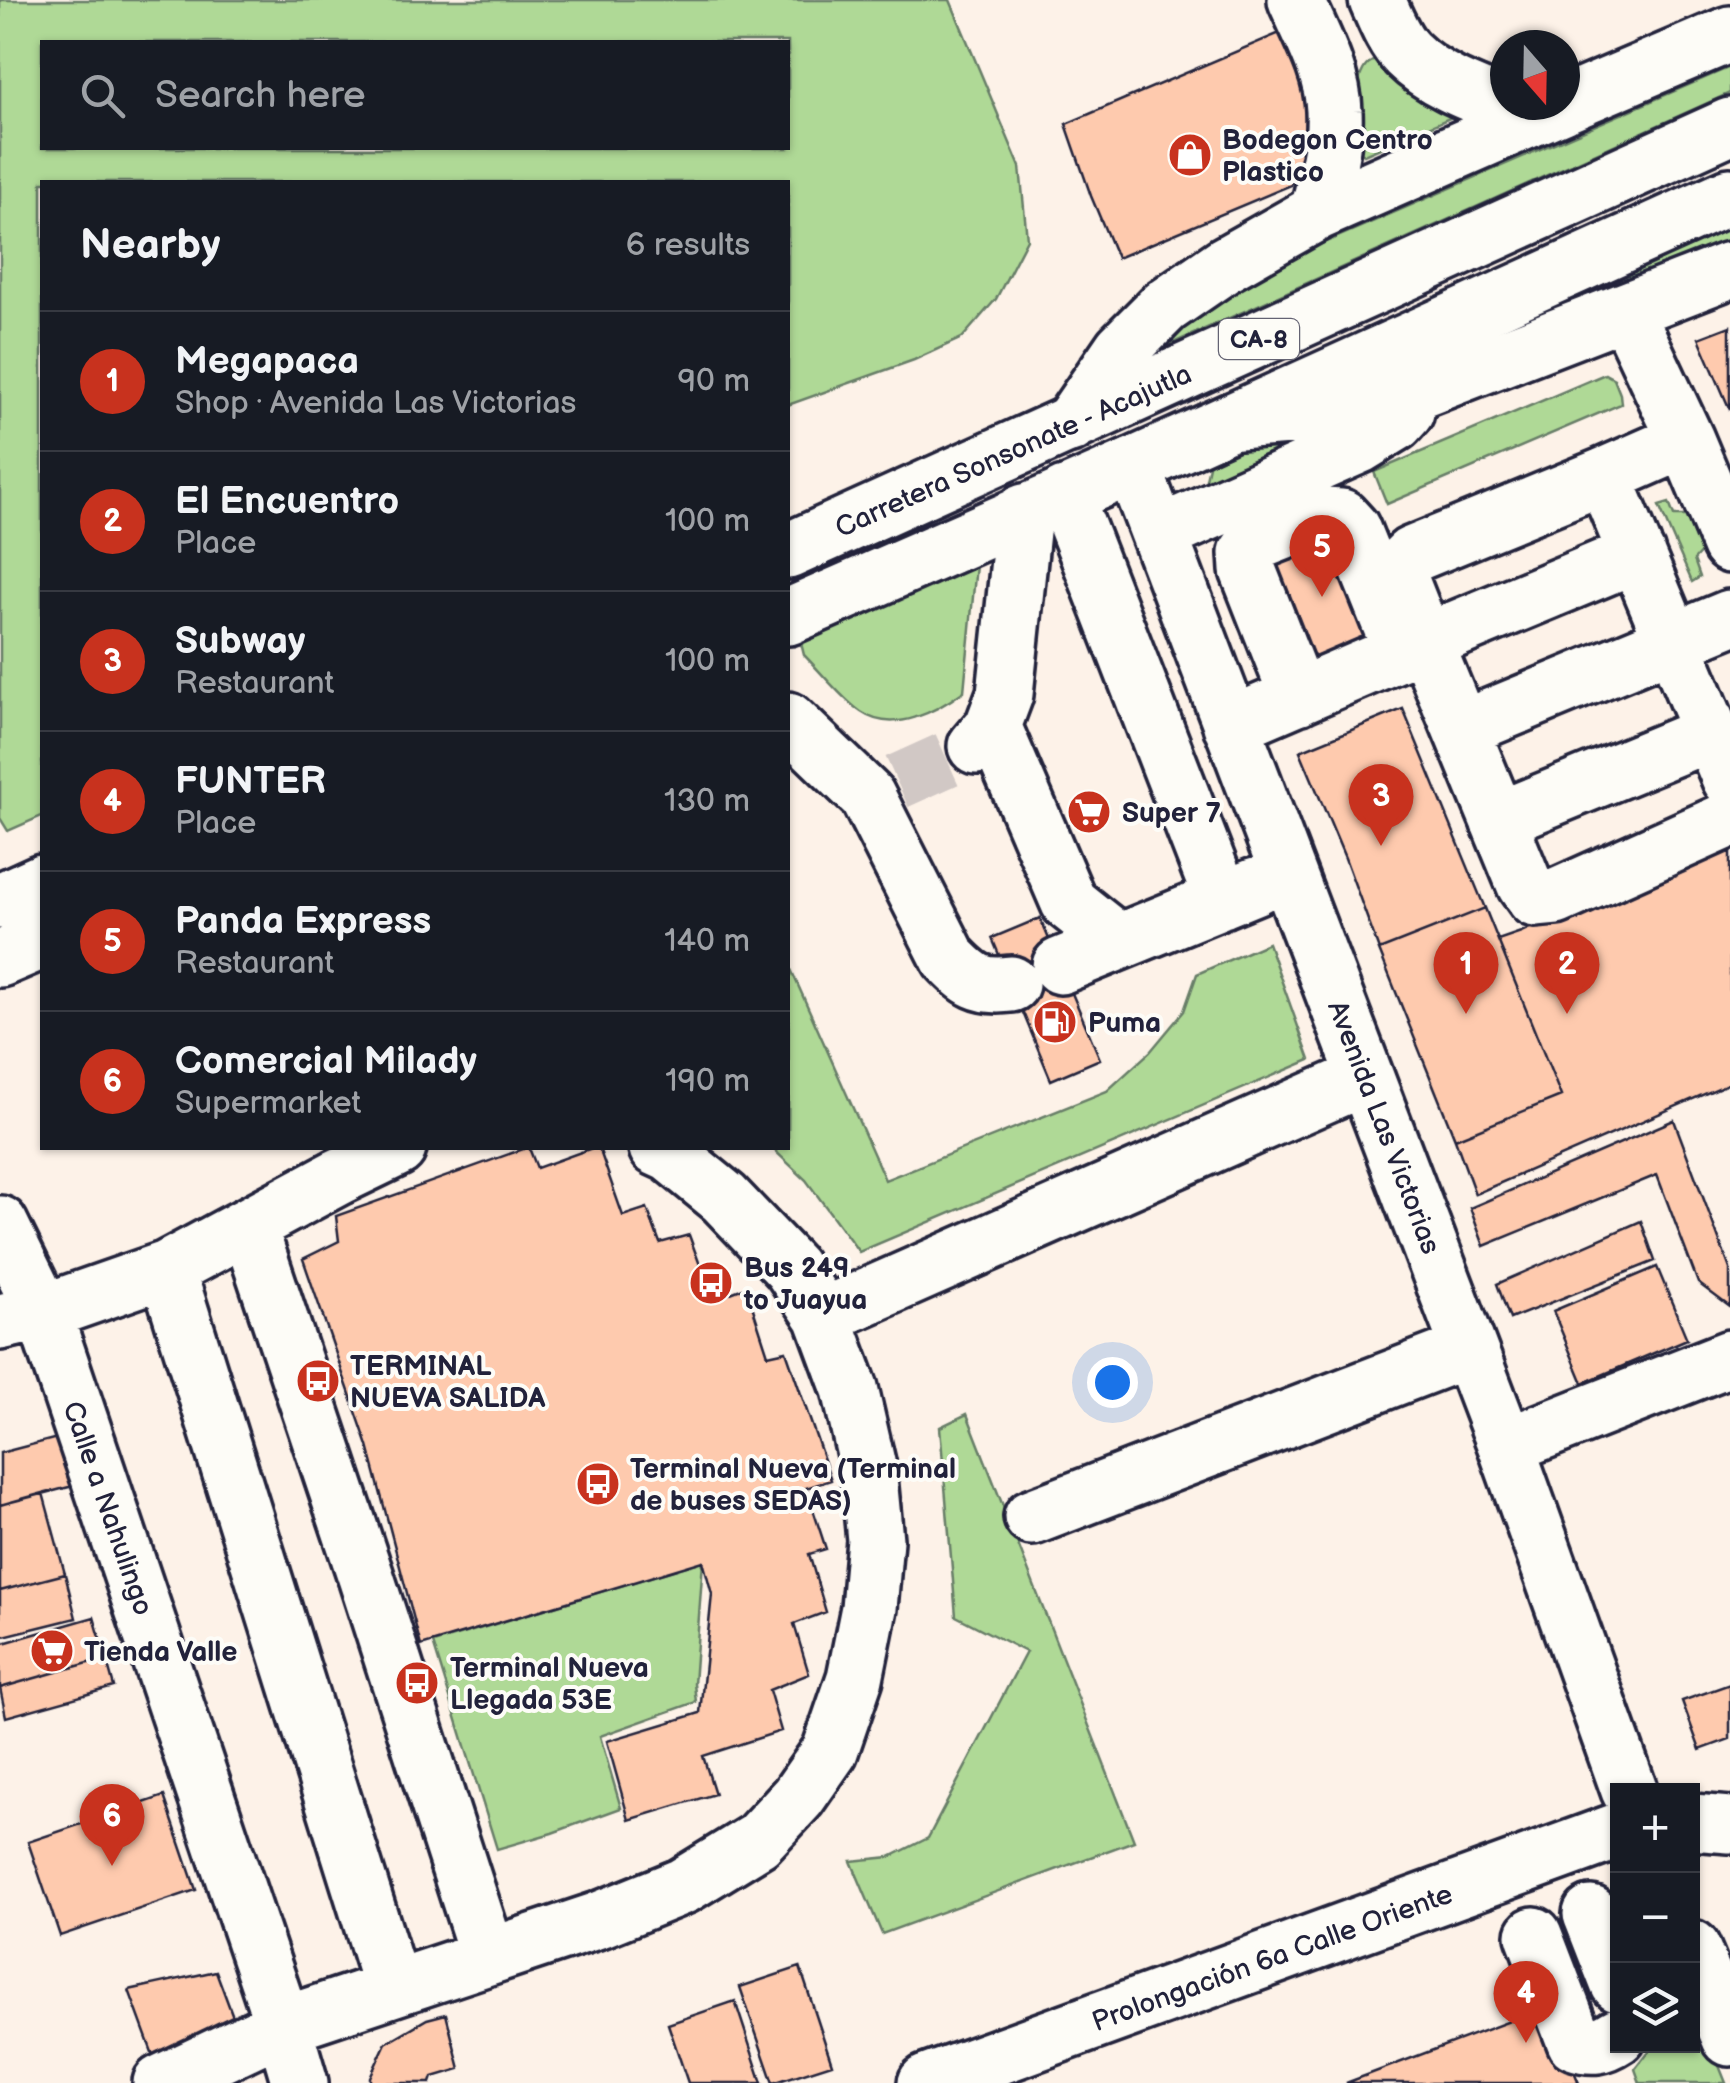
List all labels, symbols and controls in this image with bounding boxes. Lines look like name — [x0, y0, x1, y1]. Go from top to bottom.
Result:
north arrow — [1490, 30, 1580, 120]
search box — [40, 40, 790, 150]
icon: search — [75, 68, 130, 123]
text: Search here — [155, 73, 366, 118]
place label: Bodegon Centro Plastico — [1222, 124, 1433, 189]
shop icon: Bodegon Centro Plastico — [1167, 132, 1213, 178]
text: Nearby — [80, 220, 220, 271]
text: 6 results — [626, 226, 750, 265]
road number: CA-8 — [1219, 319, 1299, 359]
text: Megapaca — [175, 339, 359, 384]
street label: Carretera Sonsonate - Acajutla — [830, 358, 1197, 545]
text: 1 — [106, 362, 119, 401]
text: 90 m — [678, 362, 750, 401]
text: Shop · Avenida Las Victorias — [175, 384, 576, 423]
text: El Encuentro — [175, 479, 399, 524]
text: 2 — [103, 502, 122, 541]
text: 100 m — [665, 502, 750, 541]
pin: 5 — [1290, 514, 1354, 597]
text: Place — [175, 524, 256, 563]
text: Subway — [175, 619, 305, 664]
text: 3 — [103, 642, 122, 681]
text: 100 m — [665, 642, 750, 681]
text: Restaurant — [175, 664, 334, 703]
text: FUNTER — [175, 759, 326, 804]
pin: 3 — [1348, 764, 1414, 846]
text: 4 — [103, 782, 122, 821]
text: 130 m — [664, 782, 750, 821]
supermarket icon: Super 7 — [1066, 789, 1112, 835]
place label: Super 7 — [1122, 797, 1221, 830]
text: Place — [175, 804, 256, 843]
text: Panda Express — [175, 899, 431, 944]
text: 5 — [103, 922, 122, 961]
text: 140 m — [664, 922, 750, 961]
pin: 1 — [1434, 932, 1498, 1014]
pin: 2 — [1534, 932, 1600, 1014]
text: Restaurant — [175, 944, 334, 983]
street label: Avenida Las Victorias — [1320, 996, 1447, 1259]
fuel station icon: Puma — [1032, 999, 1078, 1045]
place label: Puma — [1088, 1007, 1161, 1040]
text: Comercial Milady — [175, 1039, 477, 1084]
text: 6 — [103, 1062, 122, 1101]
text: 190 m — [665, 1062, 750, 1101]
text: Supermarket — [175, 1084, 361, 1123]
place label: Bus 249 to Juayua — [743, 1252, 867, 1317]
bus stop icon: Bus 249 to Juayua — [688, 1260, 734, 1306]
place label: TERMINAL NUEVA SALIDA — [350, 1350, 546, 1415]
your location — [1087, 1357, 1138, 1408]
bus stop icon: TERMINAL NUEVA SALIDA — [295, 1358, 341, 1404]
street label: Calle a Nahulingo — [55, 1397, 160, 1620]
place label: Terminal Nueva (Terminal de buses SEDAS) — [630, 1453, 956, 1518]
bus stop icon: Terminal Nueva (Terminal de buses SEDAS) — [575, 1461, 621, 1507]
supermarket icon: Tienda Valle — [29, 1628, 75, 1674]
place label: Tienda Valle — [84, 1636, 237, 1669]
place label: Terminal Nueva Llegada 53E — [450, 1652, 649, 1717]
bus stop icon: Terminal Nueva Llegada 53E — [394, 1660, 440, 1706]
map controls — [1610, 1783, 1700, 2053]
button: + — [1610, 1783, 1700, 1873]
pin: 6 — [80, 1784, 144, 1866]
button: − — [1610, 1873, 1700, 1963]
street label: Prolongación 6a Calle Oriente — [1088, 1878, 1457, 2039]
pin: 4 — [1494, 1960, 1558, 2043]
button: layers — [1610, 1963, 1700, 2053]

